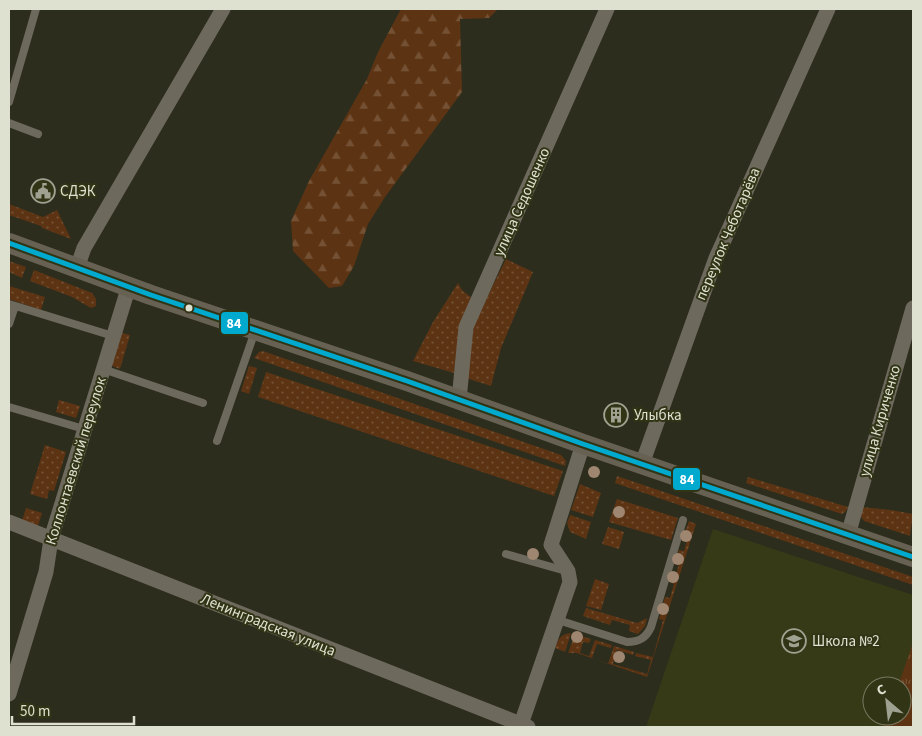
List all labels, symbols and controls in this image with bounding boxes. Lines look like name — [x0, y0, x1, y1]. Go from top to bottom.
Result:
street label: улица Седошенко — [489, 144, 555, 260]
street label: переулок Чеботарёва — [690, 164, 766, 304]
public building icon: СДЭК — [30, 178, 56, 204]
place label: СДЭК — [60, 181, 96, 202]
unlabelled marker — [184, 303, 194, 313]
line badge: 84 — [220, 311, 249, 335]
text: 84 — [227, 314, 242, 334]
street label: улица Кириченко — [854, 363, 906, 479]
street label: Коллонтаевский переулок — [40, 374, 112, 548]
building icon: Улыбка — [603, 402, 629, 428]
place label: Улыбка — [634, 405, 682, 426]
line badge: 84 — [672, 467, 701, 491]
text: 84 — [680, 470, 695, 490]
street label: Ленинградская улица — [197, 588, 339, 662]
school or university icon: Школа №2 — [781, 628, 807, 654]
place label: Школа №2 — [812, 631, 880, 652]
north arrow — [862, 676, 912, 726]
text: С — [873, 680, 890, 701]
scale bar — [12, 694, 135, 726]
text: 50 m — [20, 701, 50, 722]

